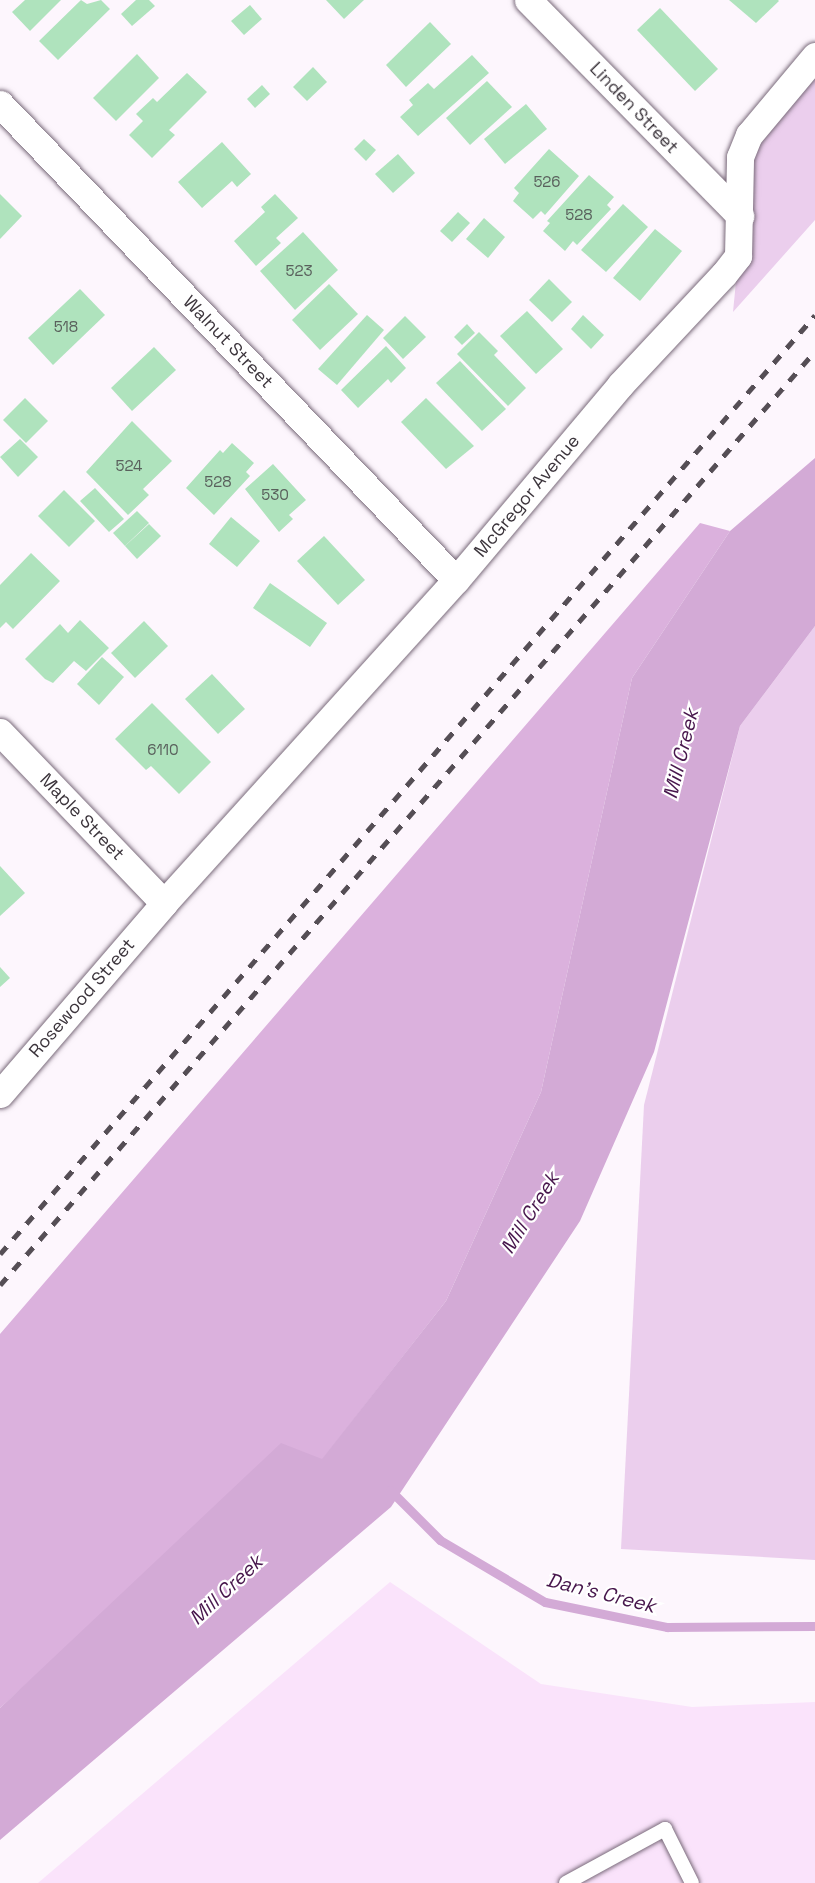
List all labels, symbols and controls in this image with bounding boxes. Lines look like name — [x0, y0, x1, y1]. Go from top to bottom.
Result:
street label: Linden Street — [585, 58, 683, 158]
house number: 526 — [533, 173, 561, 191]
house number: 528 — [565, 206, 593, 224]
house number: 523 — [286, 262, 312, 280]
street label: Walnut Street — [178, 291, 278, 393]
house number: 518 — [54, 318, 78, 336]
street label: McGregor Avenue — [470, 430, 584, 562]
house number: 524 — [116, 457, 142, 475]
house number: 528 — [204, 473, 232, 491]
house number: 530 — [261, 486, 289, 504]
water label: Mill Creek — [658, 707, 704, 801]
house number: 6110 — [147, 741, 179, 759]
street label: Maple Street — [35, 769, 129, 865]
street label: Rosewood Street — [25, 934, 139, 1062]
water label: Mill Creek — [496, 1168, 564, 1258]
water label: Mill Creek — [184, 1550, 268, 1630]
water label: Dan’s Creek — [544, 1568, 658, 1618]

